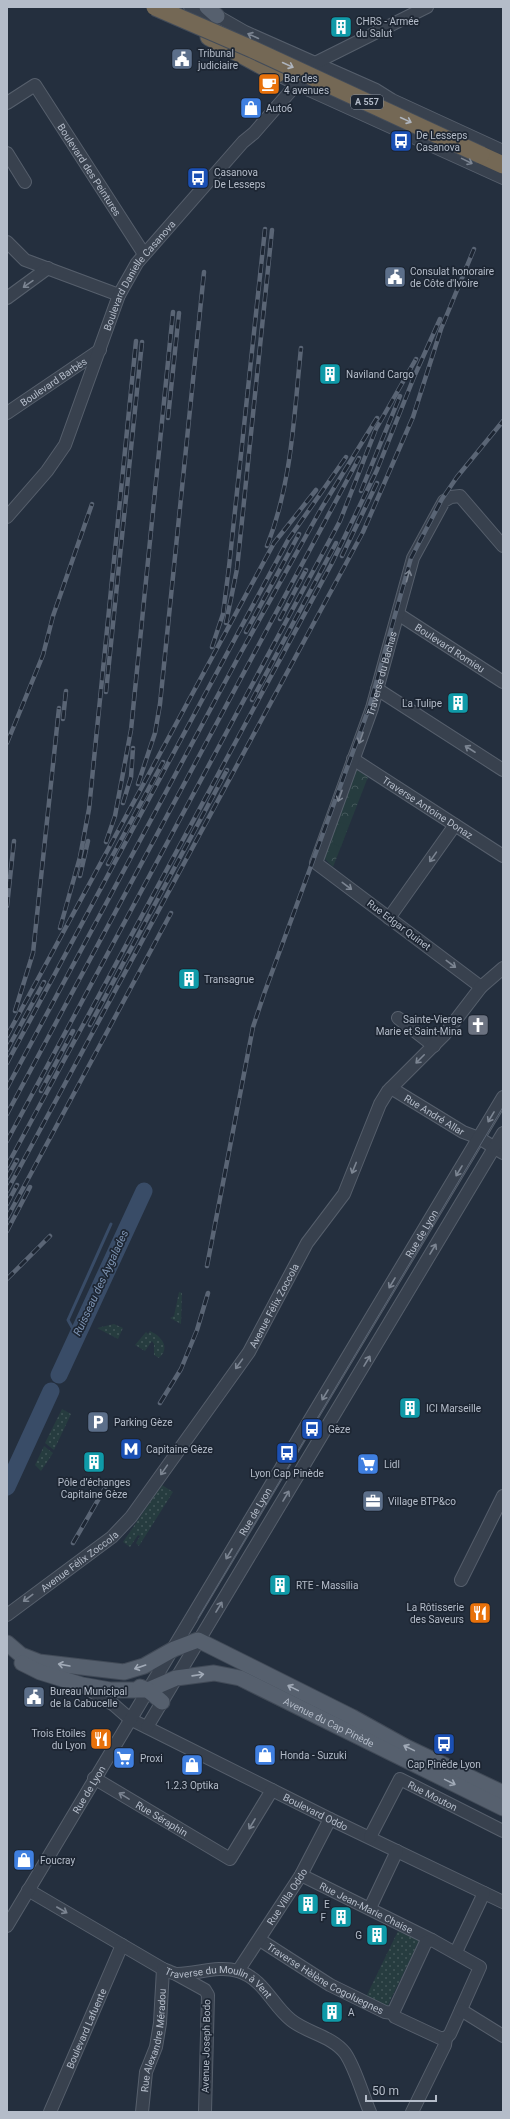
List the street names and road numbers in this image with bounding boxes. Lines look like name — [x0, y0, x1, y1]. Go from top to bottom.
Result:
road number: A 557 — [351, 95, 383, 109]
street label: Boulevard des Peintures — [56, 121, 123, 218]
street label: Boulevard Danielle Casanova — [101, 218, 177, 332]
street label: Boulevard Barbès — [18, 355, 89, 408]
street label: Boulevard Romieu — [413, 621, 487, 674]
street label: Traverse du Bachas — [364, 630, 398, 717]
street label: Traverse Antoine Donaz — [380, 774, 475, 841]
street label: Rue Edgar Quinet — [365, 898, 433, 952]
street label: Rue André Allar — [402, 1092, 467, 1137]
street label: Rue de Lyon — [403, 1208, 440, 1259]
street label: Avenue Félix Zoccola — [247, 1261, 301, 1349]
street label: Rue de Lyon — [237, 1486, 273, 1537]
street label: Avenue Félix Zoccola — [38, 1529, 120, 1594]
street label: Avenue du Cap Pinède — [282, 1695, 376, 1749]
street label: Rue de Lyon — [70, 1764, 107, 1815]
street label: Rue Mouton — [406, 1778, 459, 1813]
street label: Boulevard Oddo — [282, 1791, 350, 1832]
street label: Rue Séraphin — [134, 1799, 190, 1838]
street label: Rue Villa Oddo — [264, 1866, 309, 1927]
street label: Rue Jean-Marie Chaise — [318, 1880, 415, 1935]
street label: Traverse Hèlène Cogoluegnes — [265, 1941, 385, 2016]
street label: Traverse du Moulin à Vent — [163, 1963, 274, 2000]
street label: Boulevard Lafuente — [64, 1987, 108, 2070]
street label: Rue Alexandre Méradou — [139, 1988, 167, 2093]
street label: Avenue Joseph Bodo — [200, 1999, 212, 2093]

